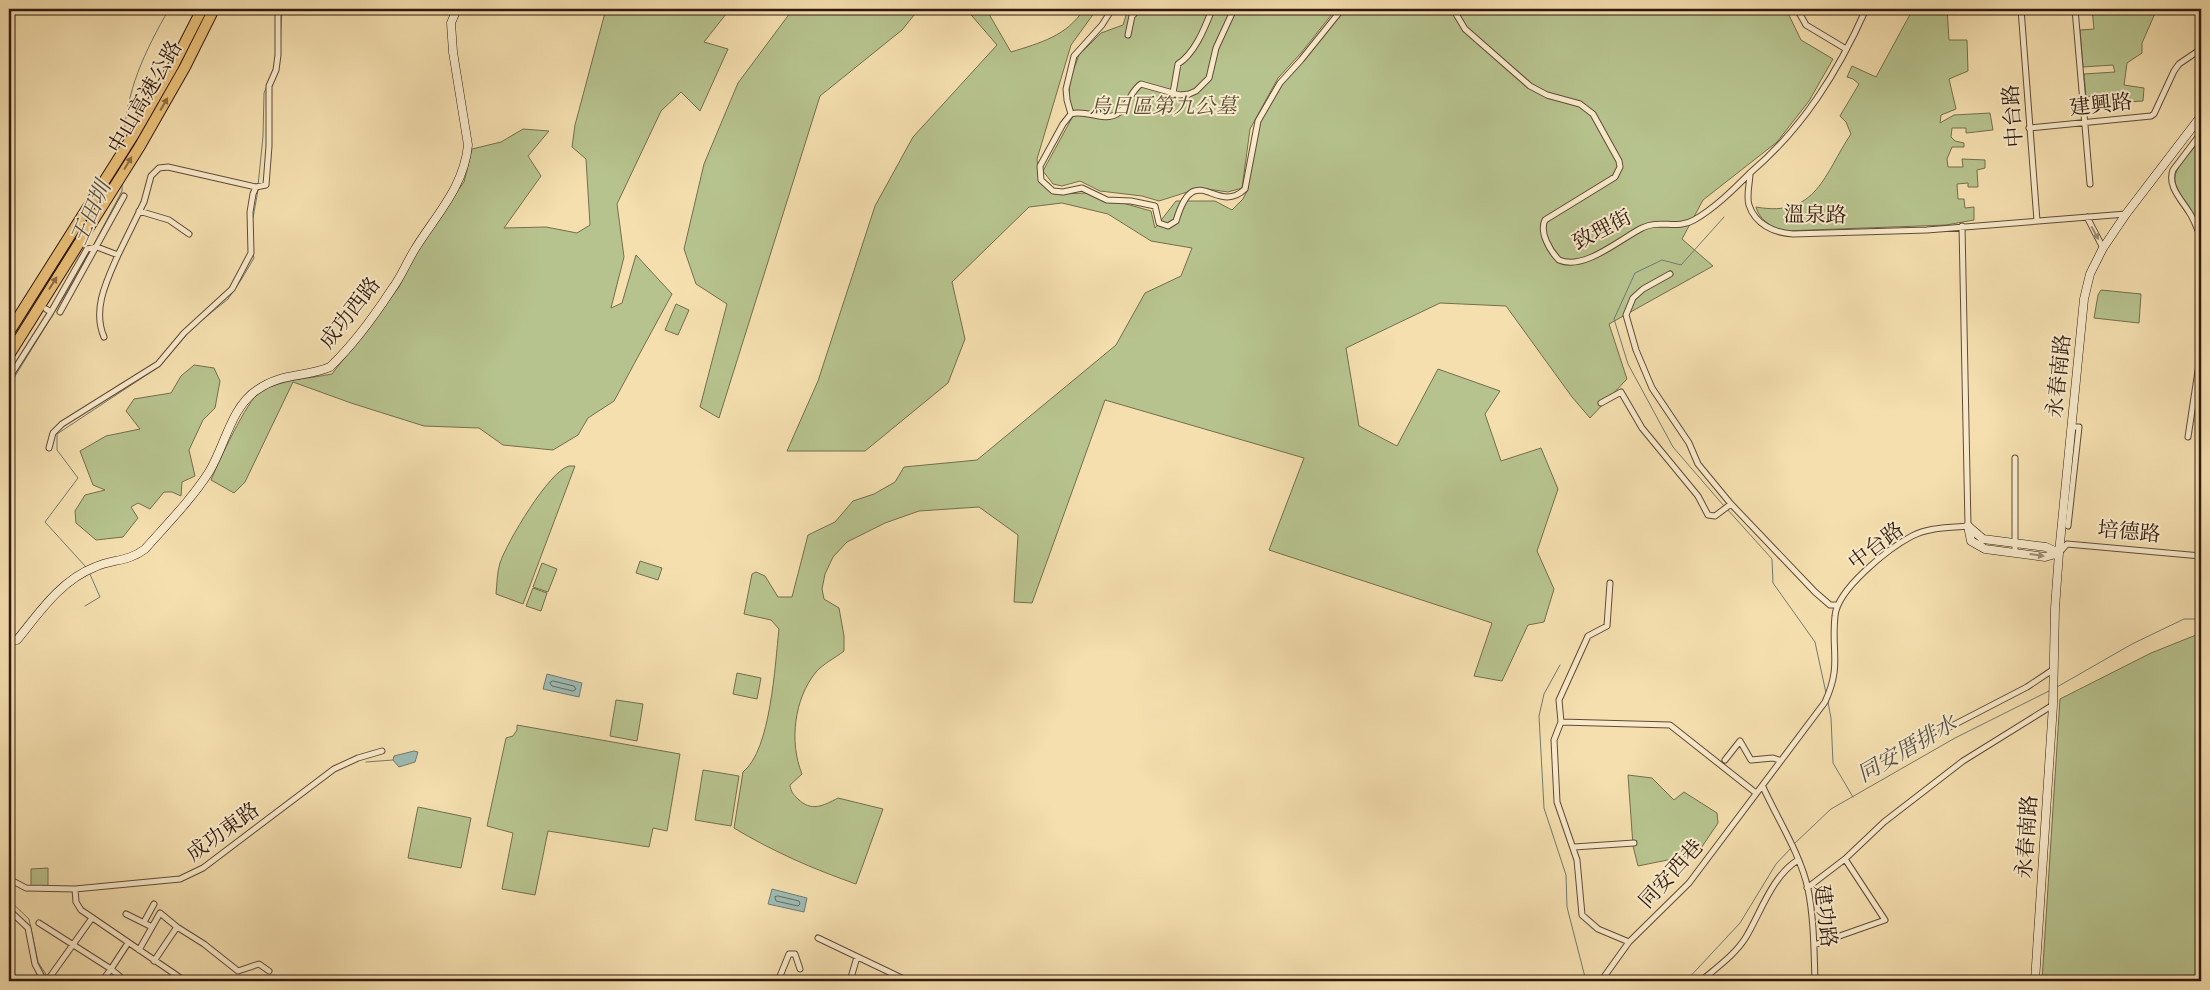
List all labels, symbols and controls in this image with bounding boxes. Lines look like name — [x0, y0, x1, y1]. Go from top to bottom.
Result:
street label: 中山高速公路 — [102, 36, 188, 158]
street label: 中台路 — [1997, 84, 2029, 148]
street label: 建興路 — [2068, 88, 2134, 122]
park label: 烏日區第九公墓 — [1090, 93, 1239, 120]
one-way arrow — [160, 96, 168, 111]
one-way arrow — [124, 157, 133, 170]
water label: 王田圳 — [65, 174, 119, 249]
street label: 溫泉路 — [1783, 201, 1847, 229]
street label: 致理街 — [1568, 204, 1636, 256]
one-way arrow — [2091, 226, 2099, 240]
street label: 成功西路 — [314, 272, 386, 354]
one-way arrow — [48, 277, 57, 290]
street label: 永春南路 — [2041, 333, 2077, 419]
street label: 中台路 — [1843, 516, 1909, 576]
street label: 培德路 — [2096, 516, 2162, 548]
one-way arrow — [2030, 552, 2046, 560]
water label: 同安厝排水 — [1852, 708, 1963, 789]
street label: 永春南路 — [2011, 794, 2043, 880]
street label: 成功東路 — [181, 796, 265, 868]
street label: 同安西巷 — [1633, 834, 1709, 914]
street label: 建功路 — [1808, 883, 1842, 949]

